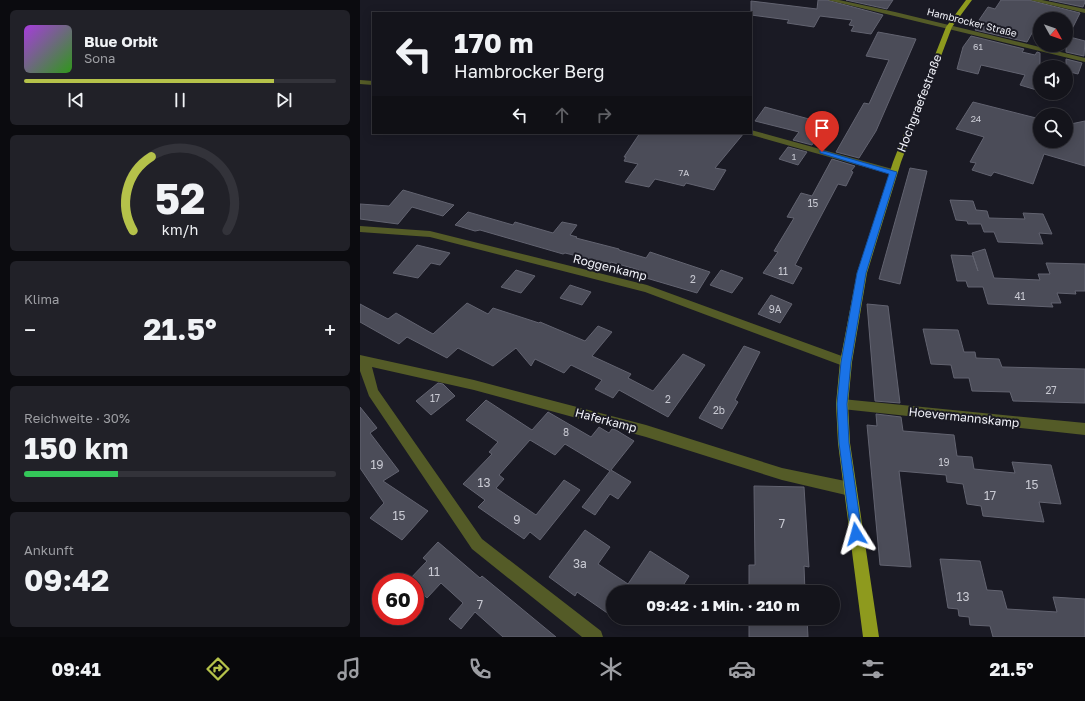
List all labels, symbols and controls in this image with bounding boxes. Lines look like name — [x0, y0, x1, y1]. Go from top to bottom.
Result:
street label: Hambrocker Straße — [926, 5, 1018, 39]
north arrow — [1033, 12, 1073, 52]
map controls — [1033, 12, 1073, 148]
text: 170 m — [454, 26, 533, 59]
icon: left — [388, 28, 440, 80]
text: Blue Orbit — [84, 32, 158, 50]
house number: 61 — [973, 41, 984, 52]
text: Sona — [84, 50, 115, 66]
street label: Hochgraefestraße — [893, 52, 945, 154]
text: Hambrocker Berg — [454, 60, 604, 82]
button: sound — [1033, 60, 1073, 100]
icon: previous — [65, 89, 87, 111]
icon: pause — [169, 89, 191, 111]
icon: next — [273, 89, 295, 111]
icon: left — [509, 104, 531, 126]
icon: ahead — [551, 104, 573, 126]
icon: right — [593, 104, 615, 126]
button: search — [1033, 108, 1073, 148]
pin — [805, 111, 839, 152]
house number: 24 — [971, 113, 982, 124]
icon: arrive — [811, 117, 833, 139]
house number: 1 — [792, 151, 797, 162]
house number: 7A — [679, 167, 689, 178]
text: 52 — [155, 173, 205, 223]
house number: 15 — [808, 197, 819, 209]
text: km/h — [162, 221, 198, 238]
street label: Roggenkamp — [571, 251, 649, 283]
house number: 11 — [778, 265, 788, 277]
house number: 2 — [690, 273, 696, 285]
house number: 41 — [1015, 290, 1026, 302]
text: Klima — [24, 291, 59, 307]
house number: 9A — [769, 303, 782, 315]
text: 21.5° — [143, 311, 217, 347]
text: − — [24, 316, 36, 343]
text: + — [324, 316, 336, 343]
house number: 27 — [1045, 384, 1057, 396]
house number: 17 — [430, 392, 440, 404]
house number: 2 — [665, 393, 671, 405]
house number: 2b — [713, 404, 725, 416]
street label: Hoevermannskamp — [908, 404, 1020, 430]
street label: Haferkamp — [574, 405, 638, 435]
text: Reichweite · 30% — [24, 410, 130, 426]
house number: 8 — [563, 426, 569, 438]
text: 150 km — [24, 430, 128, 466]
house number: 19 — [939, 456, 949, 468]
house number: 19 — [370, 457, 384, 472]
house number: 13 — [478, 475, 490, 490]
house number: 15 — [1026, 477, 1038, 492]
house number: 17 — [984, 488, 996, 503]
house number: 15 — [393, 508, 405, 523]
house number: 9 — [513, 512, 521, 527]
position arrow — [835, 513, 877, 555]
house number: 7 — [779, 516, 785, 531]
text: Ankunft — [24, 542, 74, 558]
house number: 3a — [573, 556, 587, 571]
text: 09:42 — [24, 562, 109, 598]
house number: 11 — [428, 564, 440, 579]
speed limit sign: 60 — [372, 573, 424, 625]
house number: 13 — [957, 589, 969, 604]
text: 09:42 · 1 Min. · 210 m — [646, 596, 800, 614]
house number: 7 — [477, 597, 483, 612]
icon: directions — [204, 655, 232, 683]
icon: music — [335, 655, 363, 683]
icon: phone — [466, 655, 494, 683]
icon: climate — [597, 655, 625, 683]
icon: car — [728, 655, 756, 683]
icon: filters — [859, 655, 887, 683]
text: 09:41 — [51, 658, 101, 680]
text: 21.5° — [989, 658, 1033, 680]

